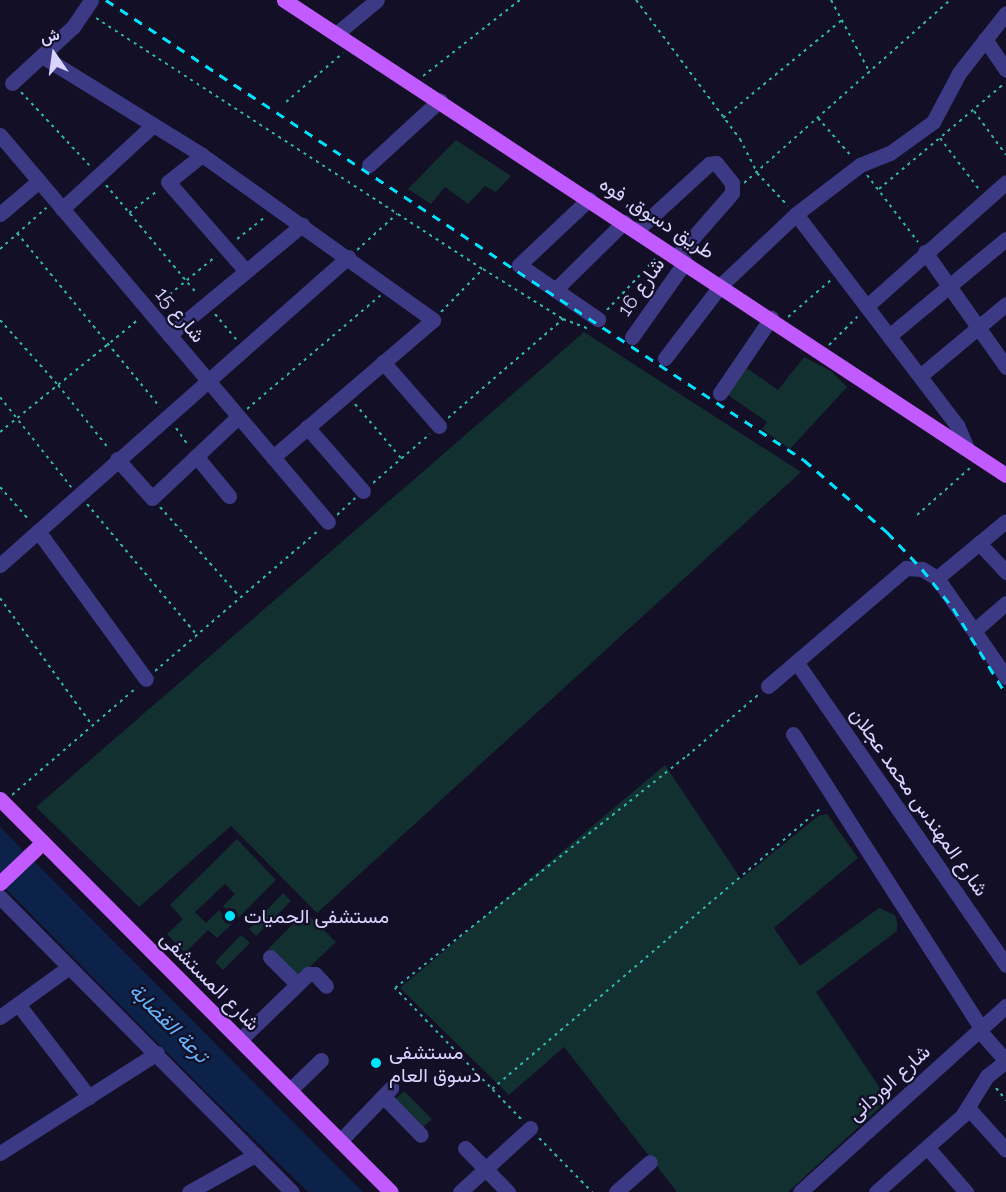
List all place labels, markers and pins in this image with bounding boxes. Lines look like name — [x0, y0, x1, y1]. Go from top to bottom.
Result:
place label: مستشفى الحميات — [244, 904, 389, 928]
marker: مستشفى الحميات — [221, 907, 239, 925]
place label: مستشفى دسوق العام — [389, 1040, 481, 1087]
marker: مستشفى دسوق العام — [367, 1054, 385, 1072]

